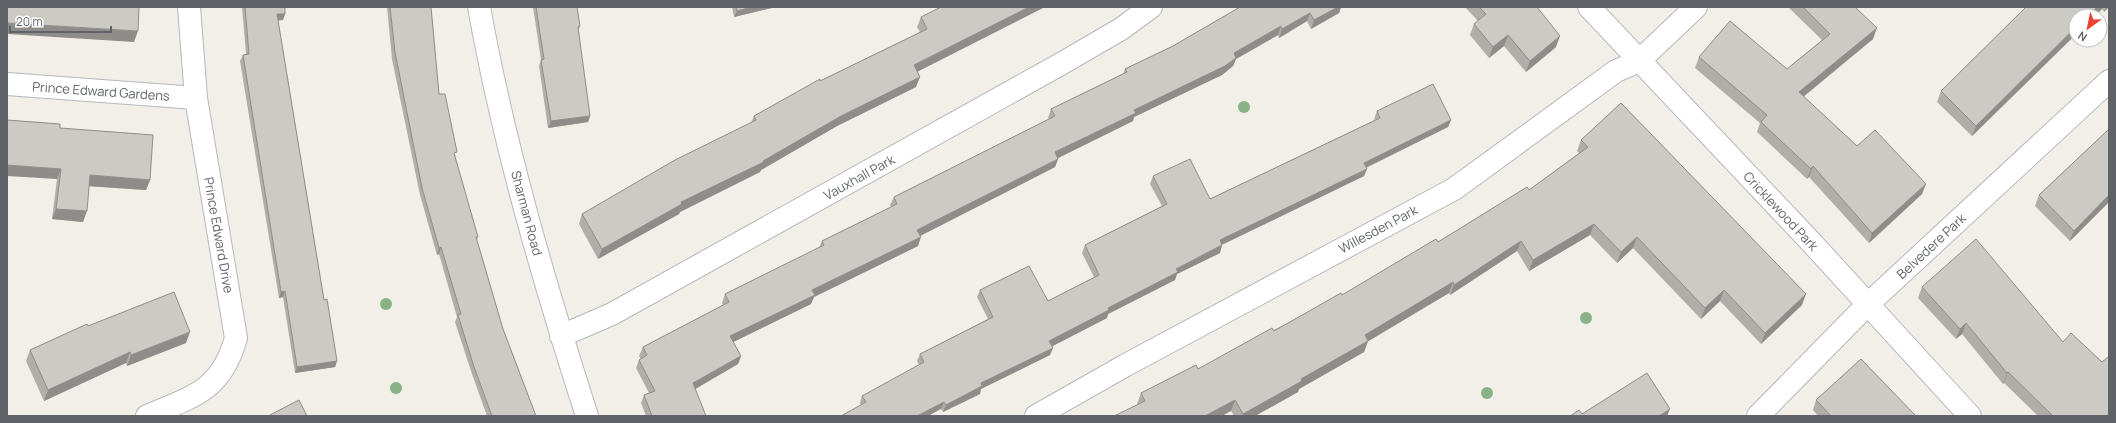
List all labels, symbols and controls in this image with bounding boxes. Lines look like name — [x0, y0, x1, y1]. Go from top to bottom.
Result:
scale bar — [10, 8, 111, 34]
north arrow — [2068, 8, 2108, 48]
text: 20 m — [16, 13, 43, 30]
text: N — [2075, 28, 2090, 45]
street label: Prince Edward Gardens — [32, 77, 171, 105]
street label: Vauxhall Park — [820, 150, 898, 204]
street label: Cricklewood Park — [1740, 167, 1823, 255]
street label: Sharman Road — [507, 169, 547, 257]
street label: Prince Edward Drive — [200, 176, 238, 295]
street label: Willesden Park — [1335, 200, 1421, 257]
street label: Belvedere Park — [1892, 209, 1970, 283]

